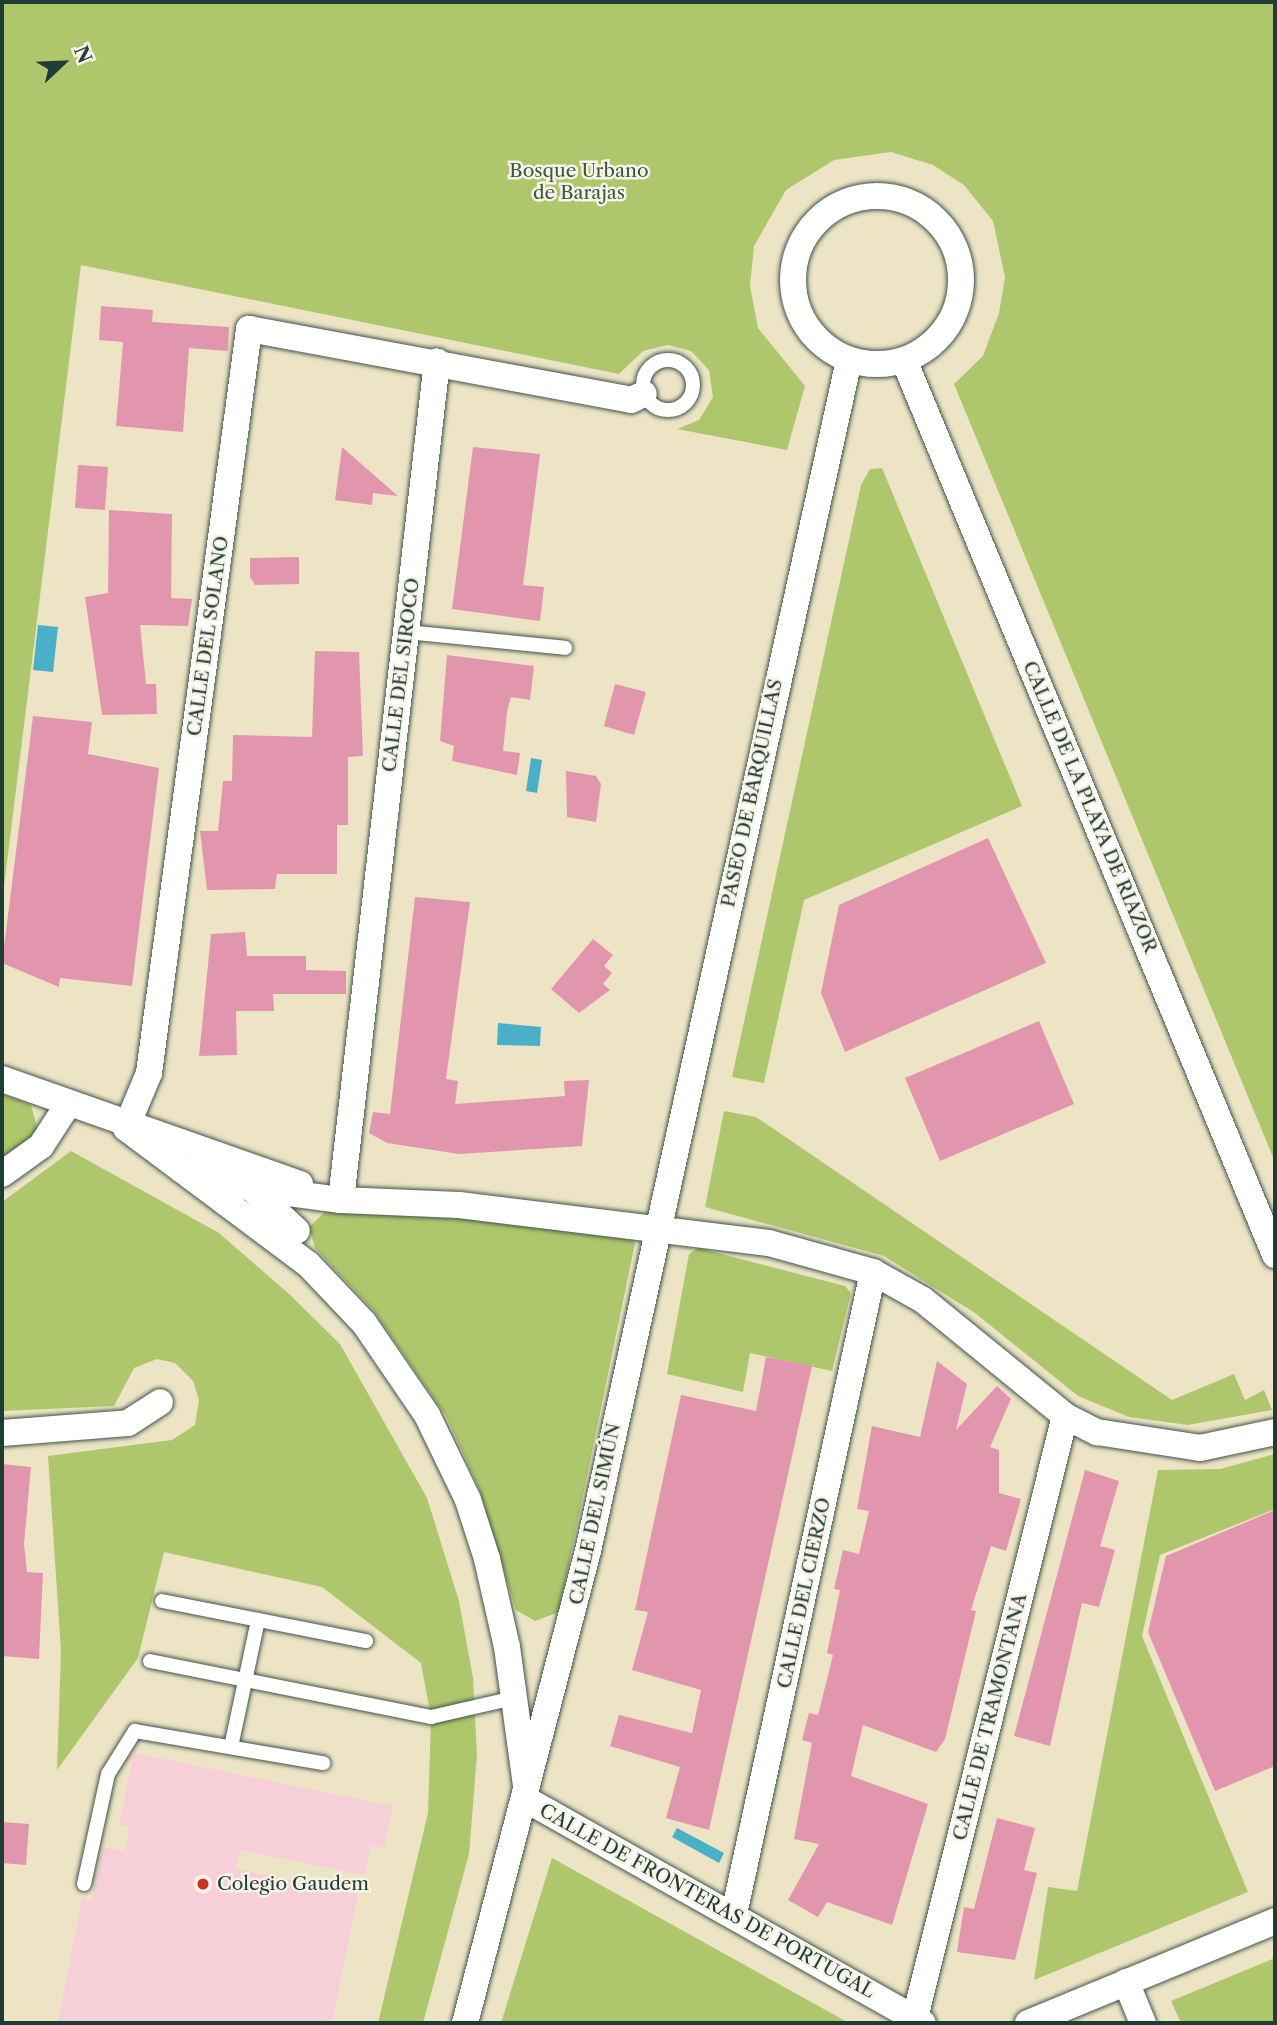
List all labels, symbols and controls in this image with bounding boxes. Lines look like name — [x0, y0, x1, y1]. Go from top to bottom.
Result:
north arrow — [28, 28, 98, 98]
text: N — [69, 42, 97, 67]
park label: Bosque Urbano de Barajas — [509, 160, 649, 204]
street label: CALLE DEL SOLANO — [183, 534, 233, 738]
street label: CALLE DEL SIROCO — [378, 576, 424, 774]
street label: CALLE DE LA PLAYA DE RIAZOR — [1018, 657, 1162, 957]
street label: PASEO DE BARQUILLAS — [717, 677, 787, 909]
street label: CALLE DEL SIMÚN — [565, 1421, 625, 1607]
street label: CALLE DEL CIERZO — [773, 1495, 835, 1691]
street label: CALLE DE TRAMONTANA — [948, 1591, 1032, 1843]
street label: CALLE DE FRONTERAS DE PORTUGAL — [536, 1799, 878, 2003]
place label: Colegio Gaudem — [217, 1873, 369, 1895]
marker: Colegio Gaudem — [195, 1876, 211, 1892]

